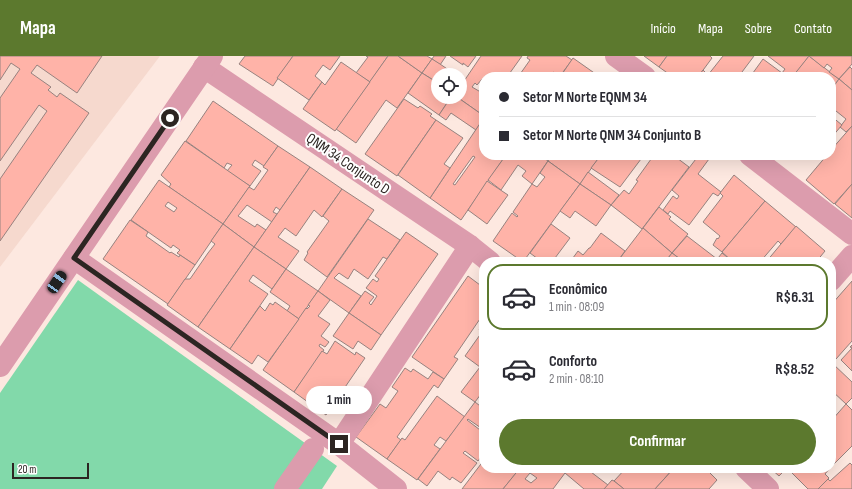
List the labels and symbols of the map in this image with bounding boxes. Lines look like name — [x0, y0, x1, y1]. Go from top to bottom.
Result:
route start — [161, 109, 179, 127]
street label: QNM 34 Conjunto D — [302, 129, 394, 199]
car — [45, 269, 69, 295]
callout: 1 min — [306, 386, 372, 414]
route end — [330, 435, 348, 453]
scale bar — [12, 461, 89, 480]

